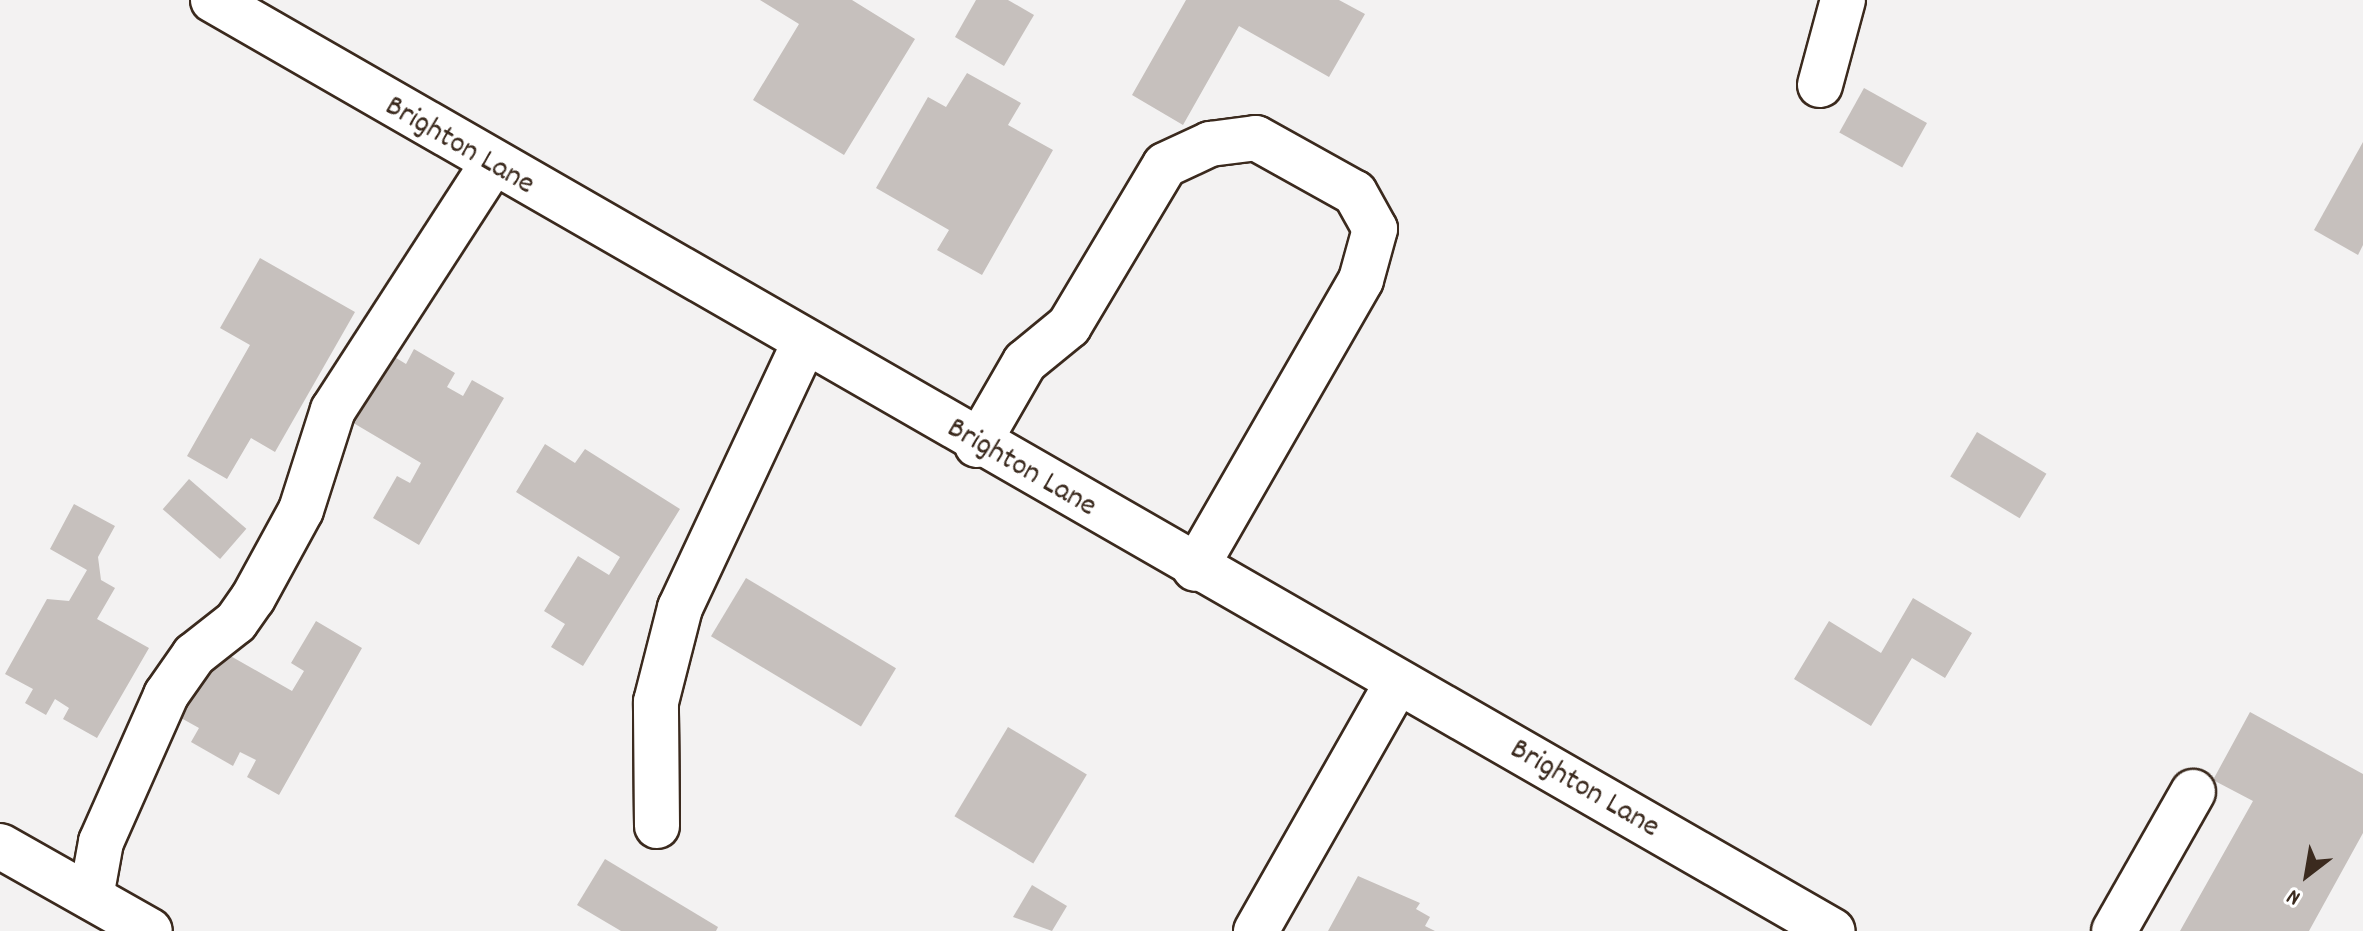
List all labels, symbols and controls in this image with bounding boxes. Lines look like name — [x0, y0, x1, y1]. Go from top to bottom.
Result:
street label: Brighton Lane — [377, 89, 541, 205]
street label: Brighton Lane — [939, 411, 1103, 527]
street label: Brighton Lane — [1502, 732, 1666, 848]
north arrow — [2267, 835, 2347, 915]
text: N — [2282, 880, 2307, 912]

